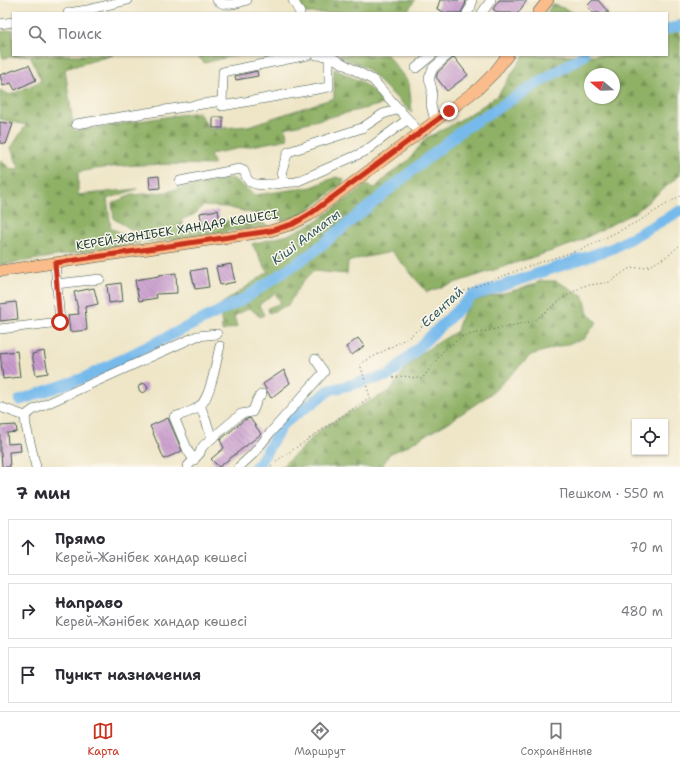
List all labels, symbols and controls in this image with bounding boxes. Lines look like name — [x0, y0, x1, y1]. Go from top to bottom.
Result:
search box — [12, 12, 668, 56]
icon: search — [26, 23, 48, 45]
text: Поиск — [58, 24, 102, 44]
north arrow — [584, 68, 620, 104]
route end — [440, 102, 458, 120]
water label: Кіші Алматы — [268, 205, 344, 269]
street label: КЕРЕЙ-ЖӘНІБЕК ХАНДАР КӨШЕСІ — [75, 206, 279, 254]
water label: Есентай — [417, 283, 467, 331]
route start — [51, 313, 69, 331]
map controls — [632, 419, 668, 455]
button: locate — [632, 419, 668, 455]
text: 7 мин — [16, 482, 71, 504]
text: Пешком · 550 m — [559, 485, 664, 502]
text: Прямо — [55, 529, 105, 549]
icon: ahead — [17, 536, 39, 558]
text: 70 m — [629, 539, 663, 556]
text: Керей-Жәнібек хандар көшесі — [55, 549, 247, 566]
text: Направо — [55, 593, 123, 613]
icon: right — [17, 600, 39, 622]
text: 480 m — [621, 603, 663, 620]
text: Керей-Жәнібек хандар көшесі — [55, 613, 247, 630]
icon: arrive — [17, 664, 39, 686]
text: Пункт назначения — [55, 665, 201, 685]
tab: Карта — [88, 720, 119, 759]
tab: Маршрут — [294, 720, 345, 759]
tab: Сохранённые — [521, 720, 592, 759]

